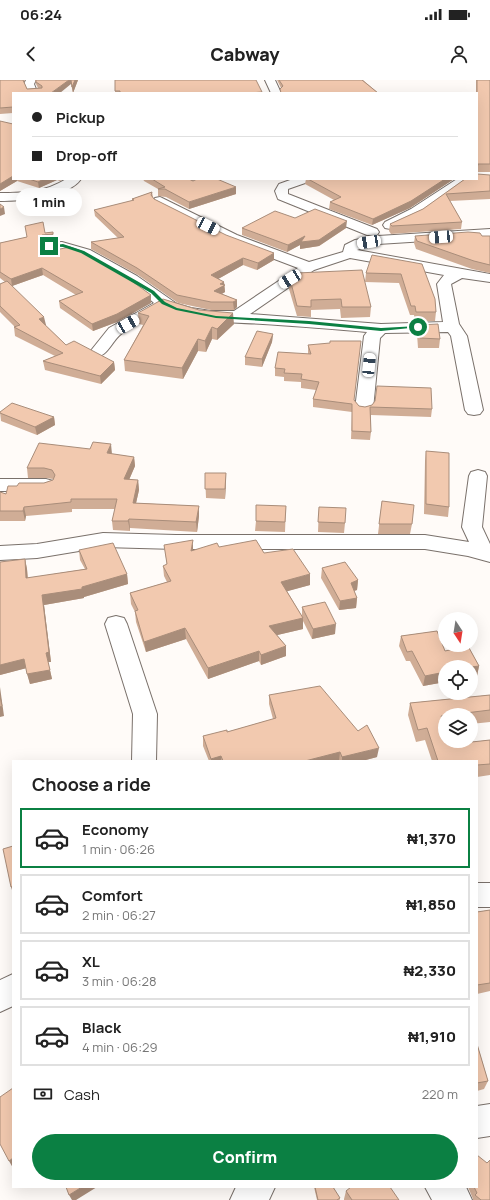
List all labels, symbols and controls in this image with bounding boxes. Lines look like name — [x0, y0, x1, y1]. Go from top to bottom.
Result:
text: 06:24 — [20, 4, 62, 25]
text: Cabway — [210, 42, 280, 66]
icon: back — [20, 43, 42, 65]
icon: person — [448, 43, 470, 65]
text: Pickup — [56, 107, 105, 128]
text: Drop-off — [56, 145, 117, 166]
callout: 1 min — [16, 188, 82, 216]
text: 1 min — [33, 193, 65, 211]
car — [195, 215, 221, 237]
car — [429, 230, 453, 244]
car — [356, 234, 382, 250]
route end — [40, 237, 58, 255]
car — [277, 268, 303, 290]
car — [115, 313, 141, 335]
route start — [409, 318, 427, 336]
car — [362, 352, 376, 378]
north arrow — [438, 612, 478, 652]
map controls — [438, 612, 478, 748]
button: locate — [438, 660, 478, 700]
button: layers — [438, 708, 478, 748]
text: Choose a ride — [32, 772, 151, 796]
text: Economy — [82, 819, 149, 840]
icon: car — [34, 820, 70, 856]
text: ₦1,370 — [407, 828, 456, 849]
text: 1 min · 06:26 — [82, 840, 155, 858]
text: Comfort — [82, 885, 143, 906]
icon: car — [34, 886, 70, 922]
text: ₦1,850 — [406, 894, 456, 915]
text: 2 min · 06:27 — [82, 906, 156, 924]
text: XL — [82, 951, 100, 972]
icon: car — [34, 952, 70, 988]
text: ₦2,330 — [404, 960, 456, 981]
text: 3 min · 06:28 — [82, 972, 157, 990]
text: Black — [82, 1017, 121, 1038]
icon: car — [34, 1018, 70, 1054]
text: ₦1,910 — [408, 1026, 456, 1047]
text: 4 min · 06:29 — [82, 1038, 158, 1056]
icon: cash — [32, 1083, 54, 1105]
text: Cash — [64, 1084, 100, 1105]
text: 220 m — [422, 1085, 458, 1103]
button: Confirm — [32, 1134, 458, 1180]

